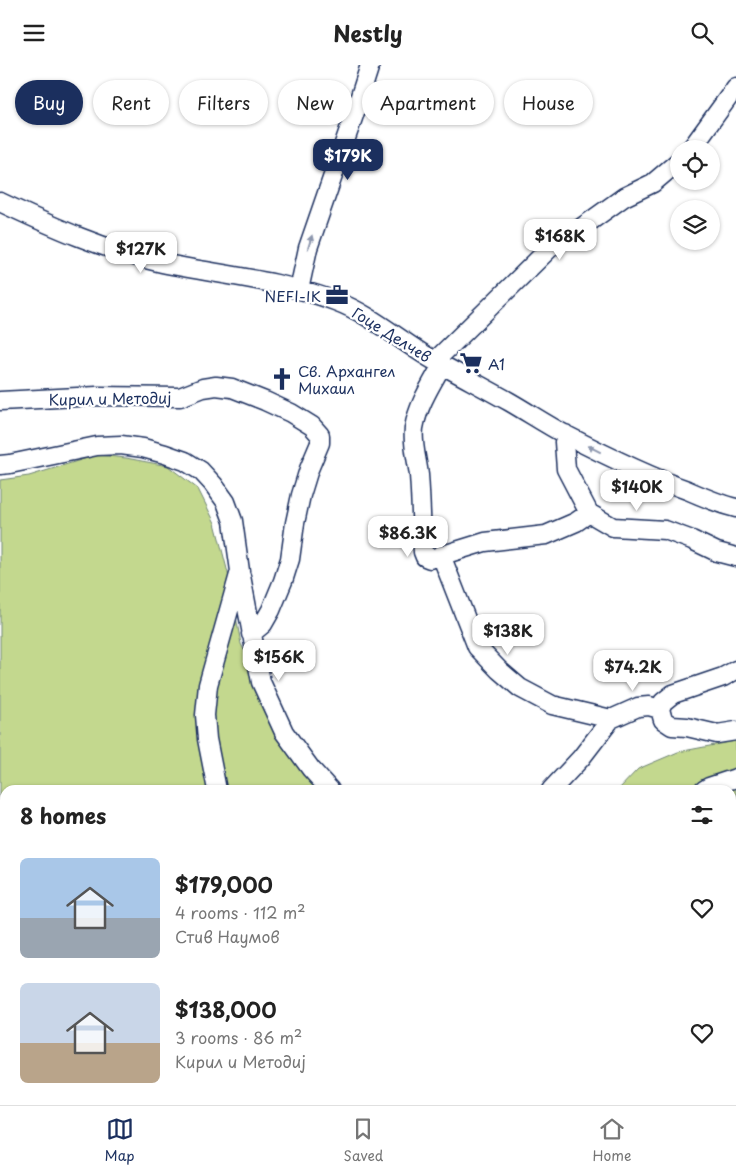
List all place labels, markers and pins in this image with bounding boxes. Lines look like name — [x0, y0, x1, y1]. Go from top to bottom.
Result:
pin: $179K — [313, 139, 383, 181]
pin: $168K — [525, 219, 595, 261]
pin: $127K — [106, 231, 176, 274]
office icon: NEFI-IK — [324, 282, 350, 308]
place label: NEFI-IK — [264, 284, 321, 307]
supermarket icon: A1 — [458, 350, 484, 376]
place label: A1 — [488, 352, 505, 375]
place label: Св. Архангел Михаил — [298, 359, 395, 399]
church icon: Св. Архангел Михаил — [269, 366, 295, 392]
pin: $140K — [602, 469, 672, 512]
pin: $86.3K — [367, 515, 449, 558]
pin: $138K — [473, 613, 543, 656]
pin: $156K — [244, 639, 314, 682]
pin: $74.2K — [592, 649, 674, 692]

